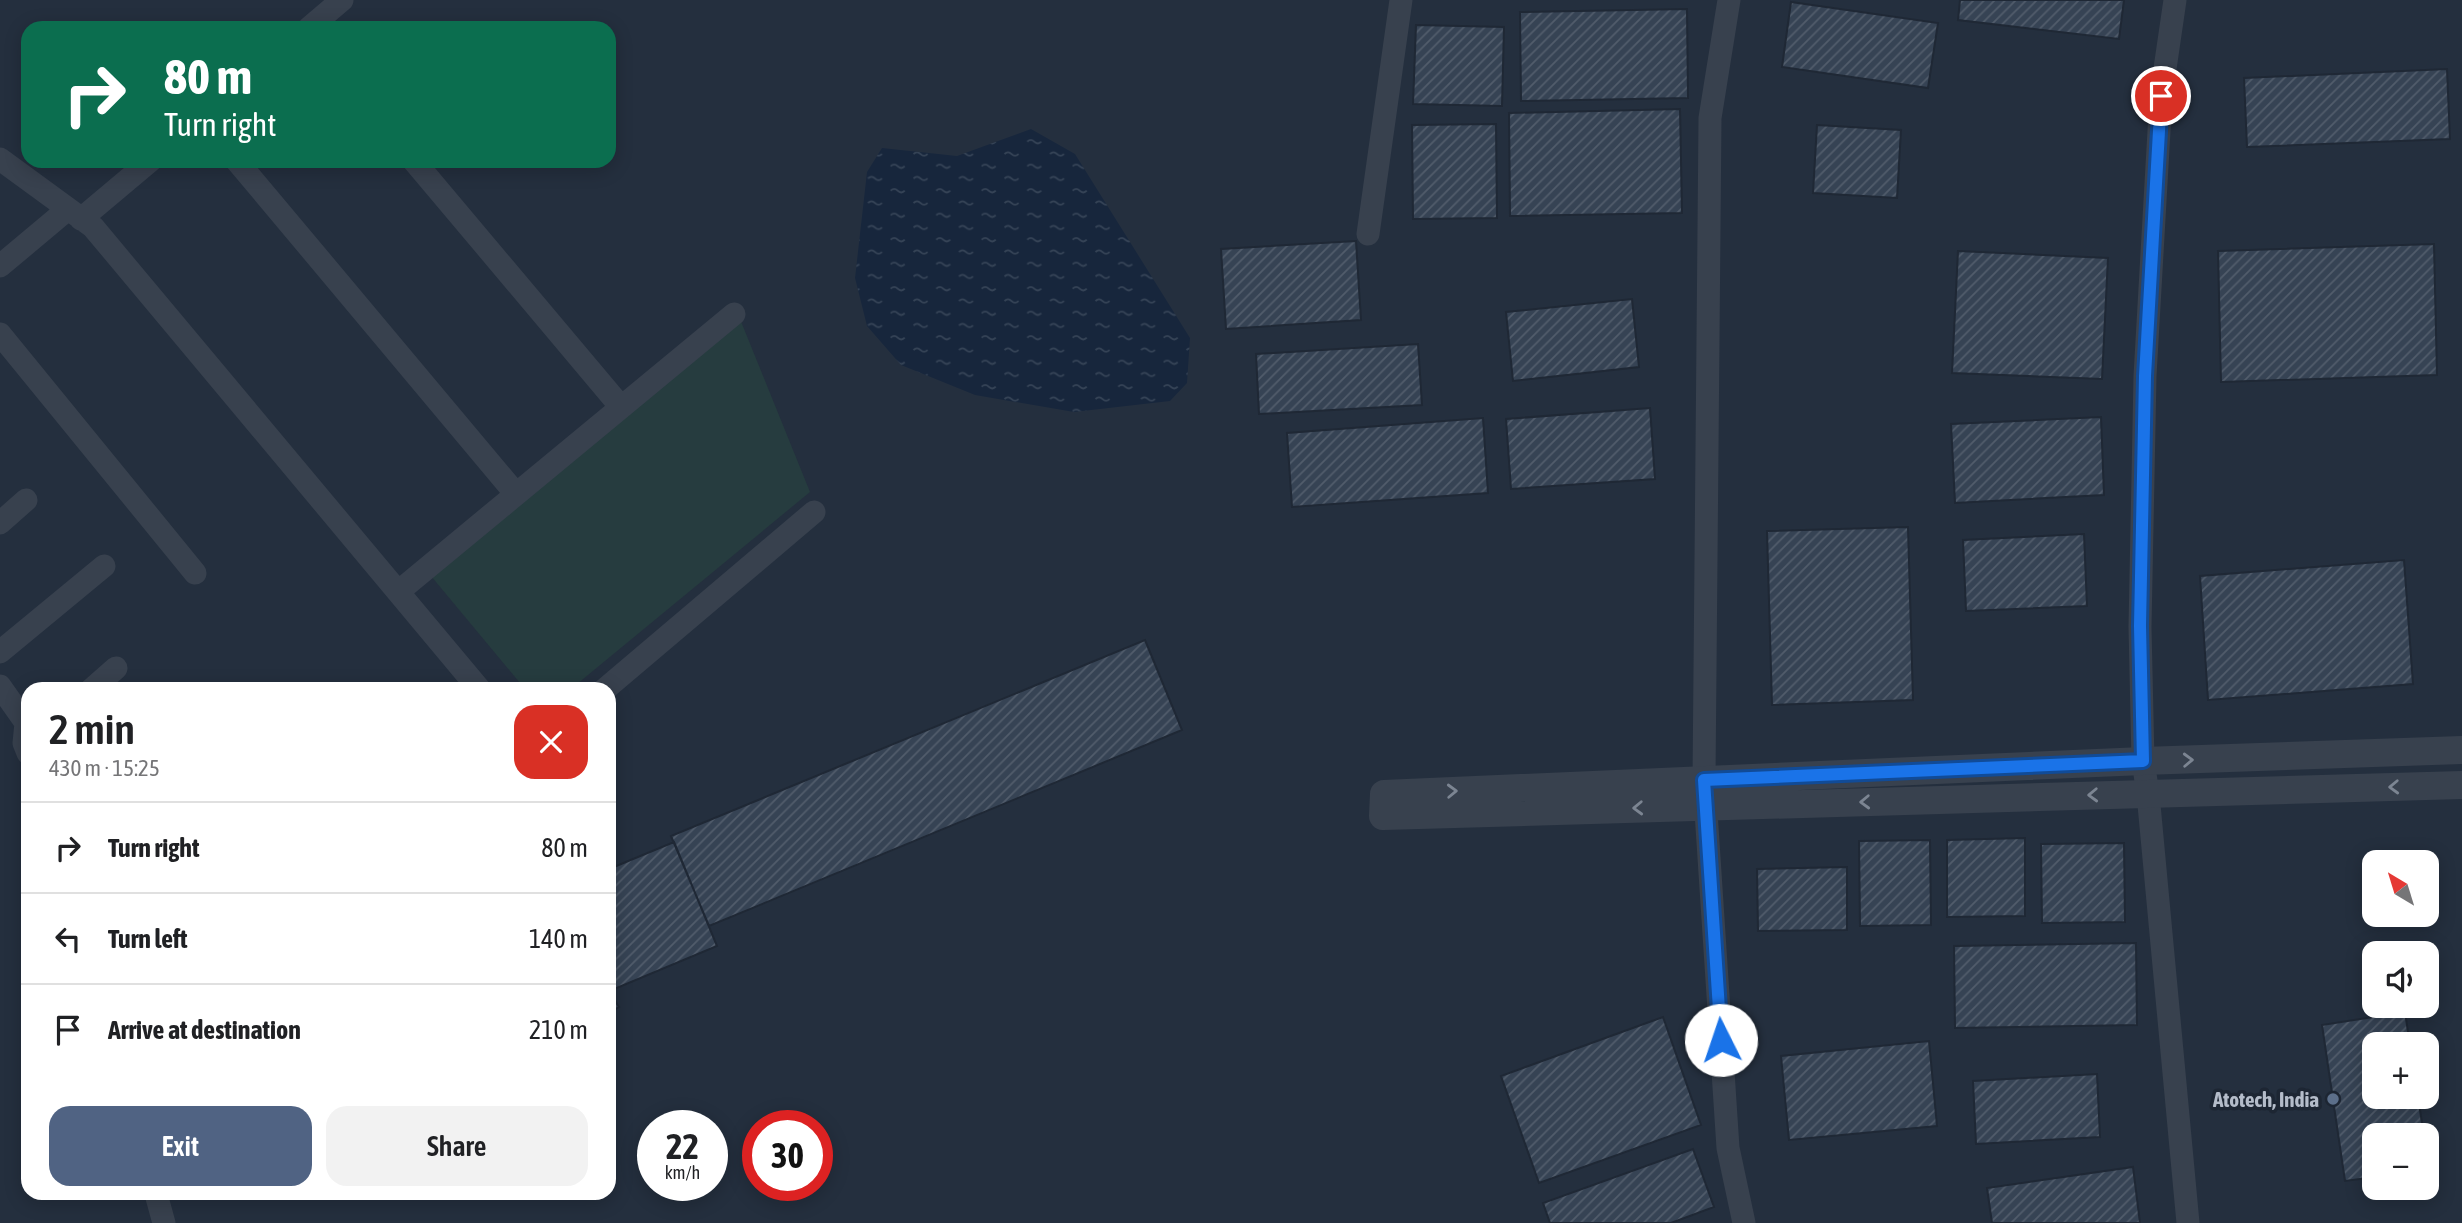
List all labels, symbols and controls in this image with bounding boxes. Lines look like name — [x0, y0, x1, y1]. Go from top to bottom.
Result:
text: 80 m — [164, 48, 252, 104]
icon: right — [49, 49, 140, 140]
pin — [2131, 66, 2191, 126]
icon: arrive — [2142, 77, 2180, 115]
text: Turn right — [164, 106, 277, 143]
text: 2 min — [49, 705, 135, 753]
button: close — [514, 705, 588, 779]
one-way arrow — [2183, 752, 2194, 767]
text: 430 m · 15:25 — [49, 755, 160, 781]
one-way arrow — [2388, 779, 2399, 795]
one-way arrow — [1447, 784, 1458, 799]
one-way arrow — [2087, 788, 2098, 803]
one-way arrow — [1860, 794, 1871, 809]
one-way arrow — [1632, 801, 1643, 816]
icon: right — [49, 829, 87, 867]
text: Turn right — [108, 833, 199, 863]
text: 80 m — [541, 833, 588, 863]
north arrow — [2362, 850, 2440, 928]
map controls — [2362, 850, 2439, 1200]
icon: left — [49, 920, 87, 958]
text: Turn left — [108, 924, 188, 954]
text: 140 m — [529, 924, 588, 954]
button: sound — [2362, 941, 2439, 1018]
position arrow — [1684, 1003, 1758, 1077]
icon: arrive — [49, 1011, 87, 1049]
text: Arrive at destination — [108, 1015, 301, 1045]
text: 210 m — [529, 1015, 588, 1045]
button: + — [2362, 1032, 2439, 1109]
place label: Atotech, India — [2212, 1087, 2319, 1111]
marker: Atotech, India — [2325, 1091, 2341, 1107]
button: Exit — [49, 1106, 312, 1186]
button: Share — [326, 1106, 588, 1186]
speed limit sign: 30 — [742, 1110, 833, 1201]
button: − — [2362, 1123, 2439, 1200]
text: 22 — [666, 1126, 699, 1166]
text: km/h — [665, 1162, 700, 1183]

